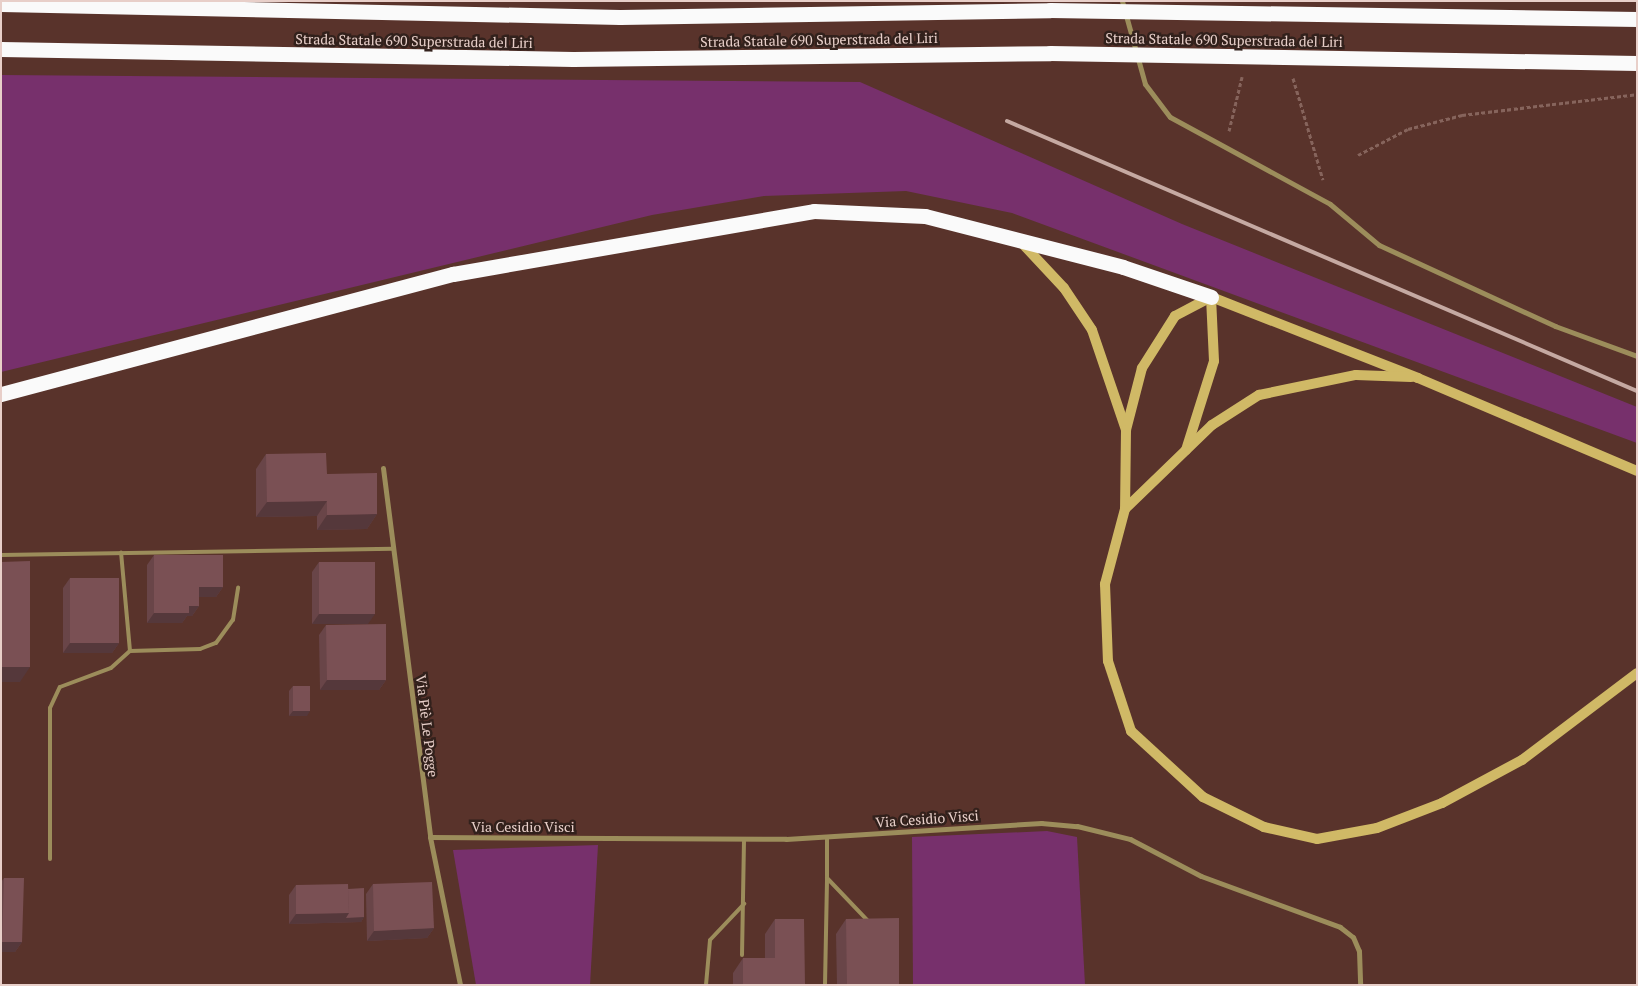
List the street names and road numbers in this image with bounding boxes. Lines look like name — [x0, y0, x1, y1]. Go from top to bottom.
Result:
street label: Strada Statale 690 Superstrada del Liri — [700, 30, 938, 50]
street label: Strada Statale 690 Superstrada del Liri — [1105, 30, 1343, 50]
street label: Strada Statale 690 Superstrada del Liri — [295, 31, 533, 51]
street label: Via Piè Le Pogge — [412, 674, 442, 778]
street label: Via Cesidio Visci — [875, 807, 979, 831]
street label: Via Cesidio Visci — [471, 819, 575, 835]

